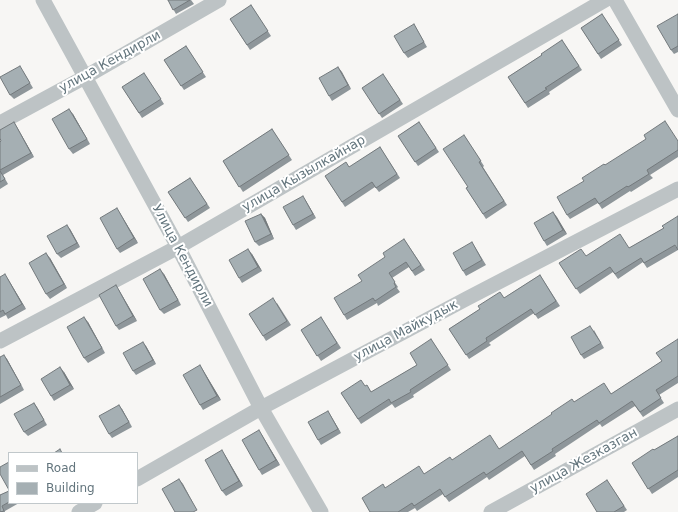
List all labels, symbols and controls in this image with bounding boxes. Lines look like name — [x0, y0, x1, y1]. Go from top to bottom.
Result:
street label: улица Кендирли — [57, 28, 163, 96]
street label: улица Кызылкайнар — [240, 132, 368, 216]
street label: Улица Кендирли — [148, 202, 216, 310]
street label: улица Майкудык — [351, 297, 461, 365]
street label: улица Жезказган — [528, 425, 640, 497]
legend — [8, 452, 138, 504]
text: Road — [46, 461, 76, 475]
text: Building — [46, 481, 95, 495]

